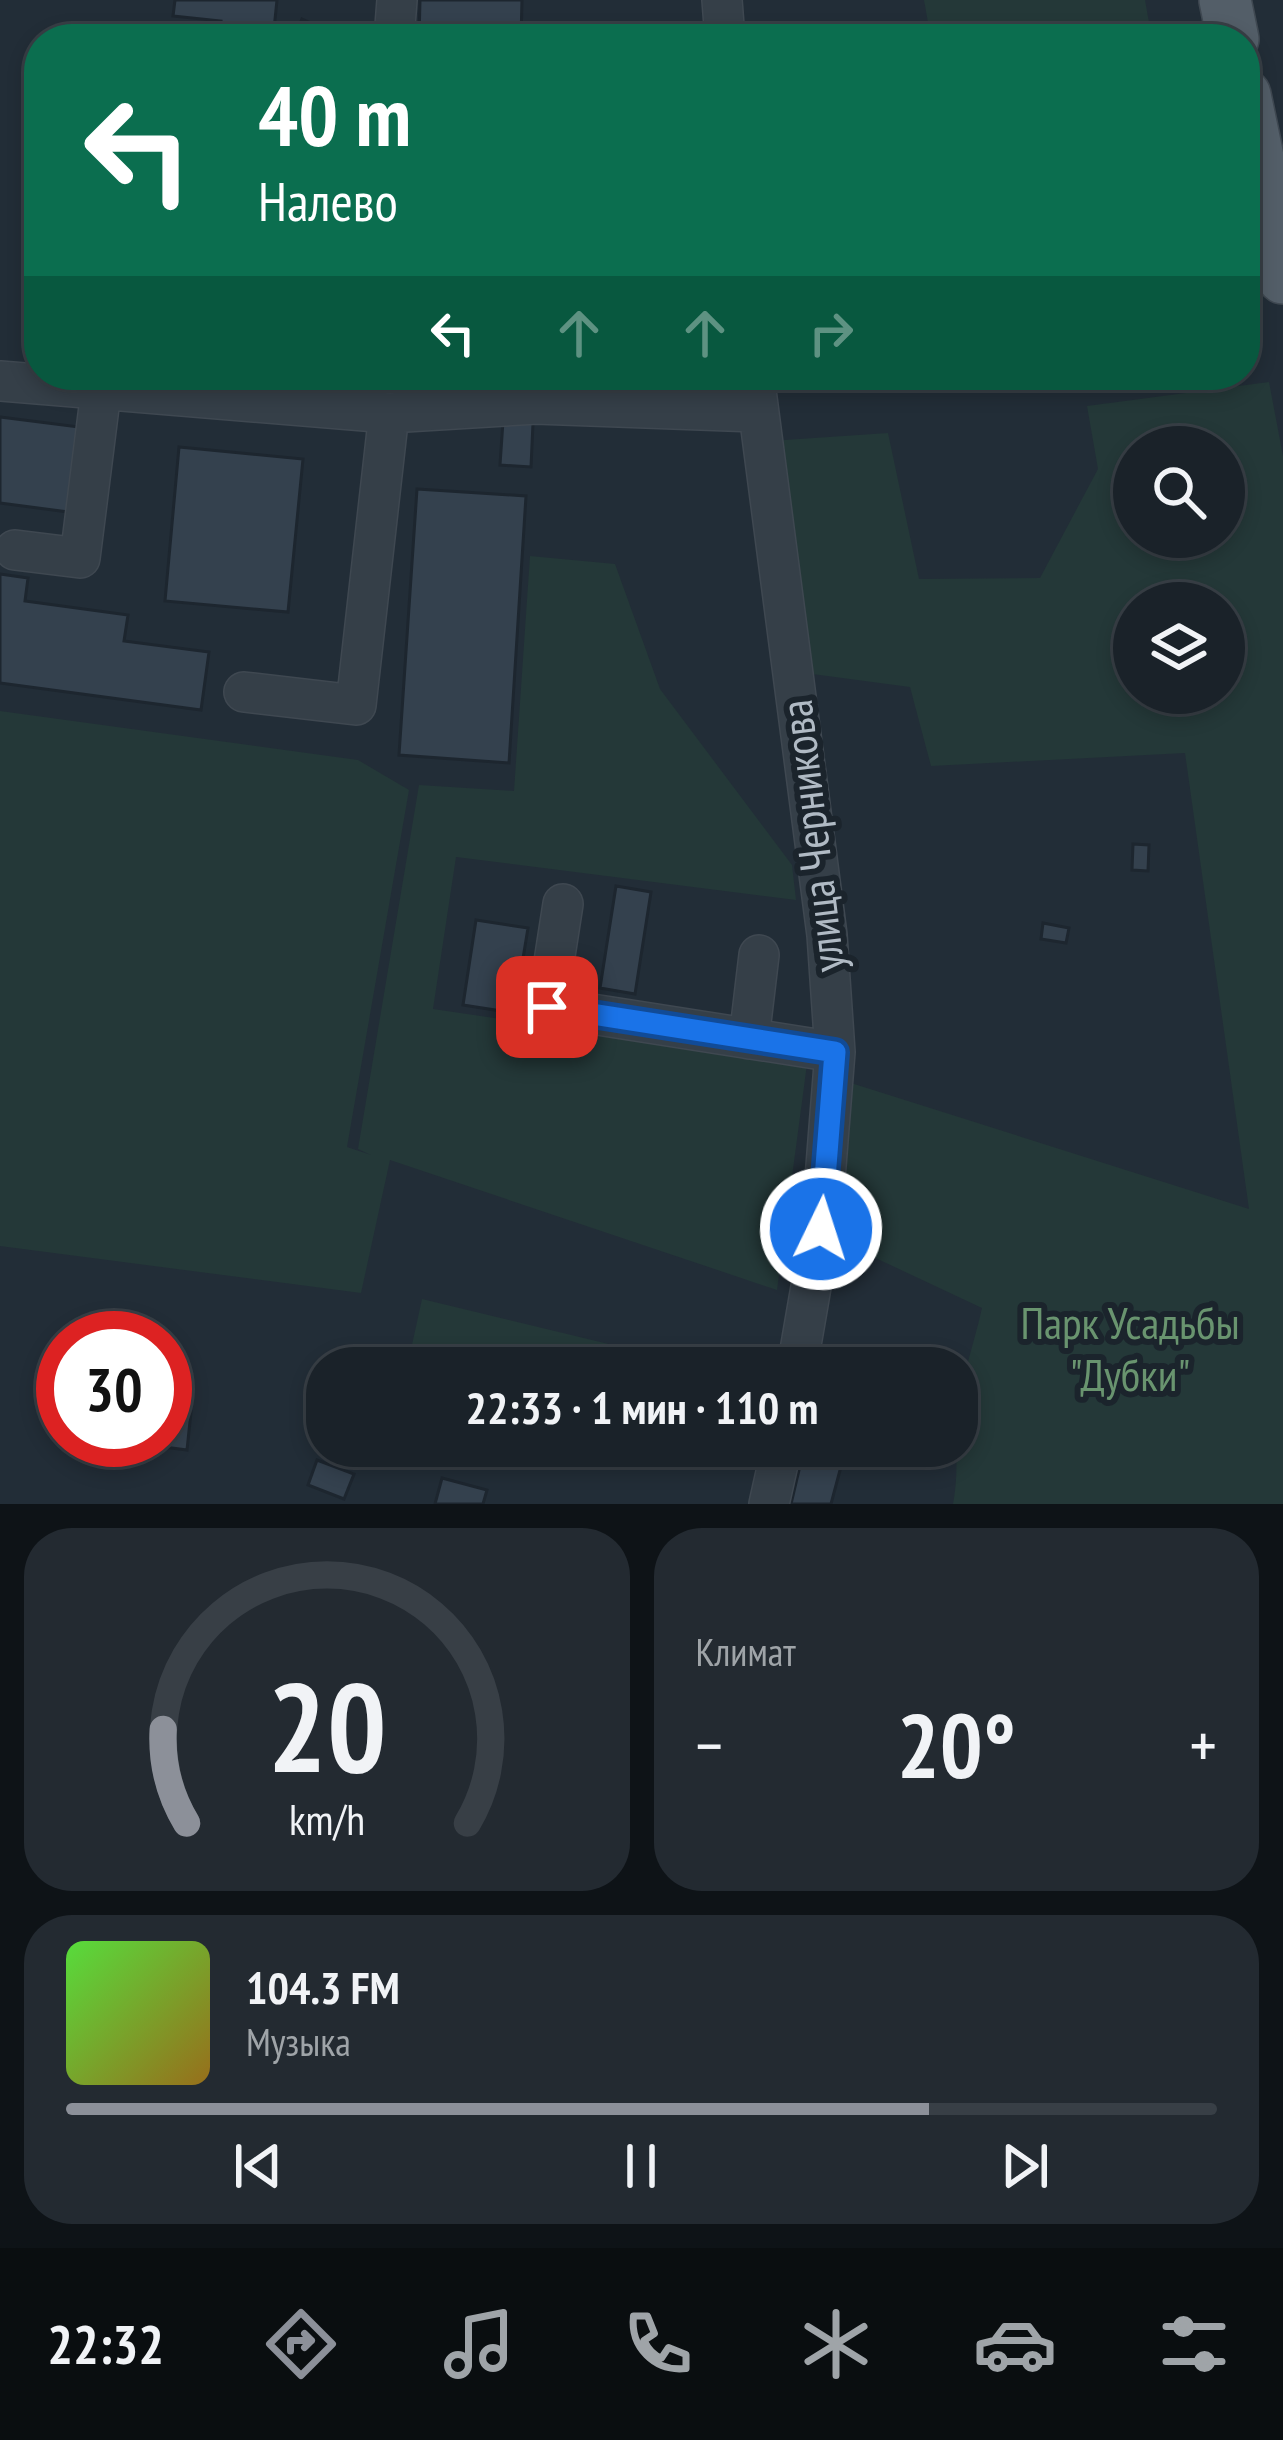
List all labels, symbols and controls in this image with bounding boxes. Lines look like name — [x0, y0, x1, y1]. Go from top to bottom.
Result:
text: 40 m — [258, 60, 411, 169]
icon: left — [60, 72, 216, 228]
text: Налево — [258, 166, 398, 236]
icon: left — [420, 300, 486, 366]
icon: ahead — [546, 300, 612, 366]
icon: ahead — [672, 300, 738, 366]
icon: right — [798, 300, 864, 366]
map controls — [1113, 426, 1245, 714]
button: search — [1113, 426, 1245, 558]
button: layers — [1113, 582, 1245, 714]
street label: улица Черникова — [766, 697, 856, 976]
pin — [496, 956, 598, 1058]
icon: arrive — [514, 974, 580, 1040]
position arrow — [758, 1166, 884, 1292]
park label: Парк Усадьбы "Дубки" — [1020, 1293, 1240, 1403]
speed limit sign: 30 — [36, 1311, 192, 1467]
text: 22:33 · 1 мин · 110 m — [466, 1378, 818, 1436]
text: Климат — [696, 1626, 796, 1677]
text: 20 — [267, 1645, 386, 1806]
text: 20° — [897, 1686, 1016, 1803]
text: − — [696, 1702, 723, 1787]
text: + — [1190, 1702, 1217, 1787]
text: km/h — [289, 1790, 365, 1846]
text: 104.3 FM — [246, 1958, 400, 2016]
text: Музыка — [246, 2016, 351, 2067]
icon: previous — [225, 2133, 291, 2199]
icon: pause — [608, 2133, 674, 2199]
icon: next — [992, 2133, 1058, 2199]
icon: directions — [259, 2302, 343, 2386]
icon: music — [437, 2302, 521, 2386]
icon: phone — [616, 2302, 700, 2386]
icon: climate — [794, 2302, 878, 2386]
icon: car — [973, 2302, 1057, 2386]
icon: filters — [1152, 2302, 1236, 2386]
text: 22:32 — [47, 2309, 164, 2379]

